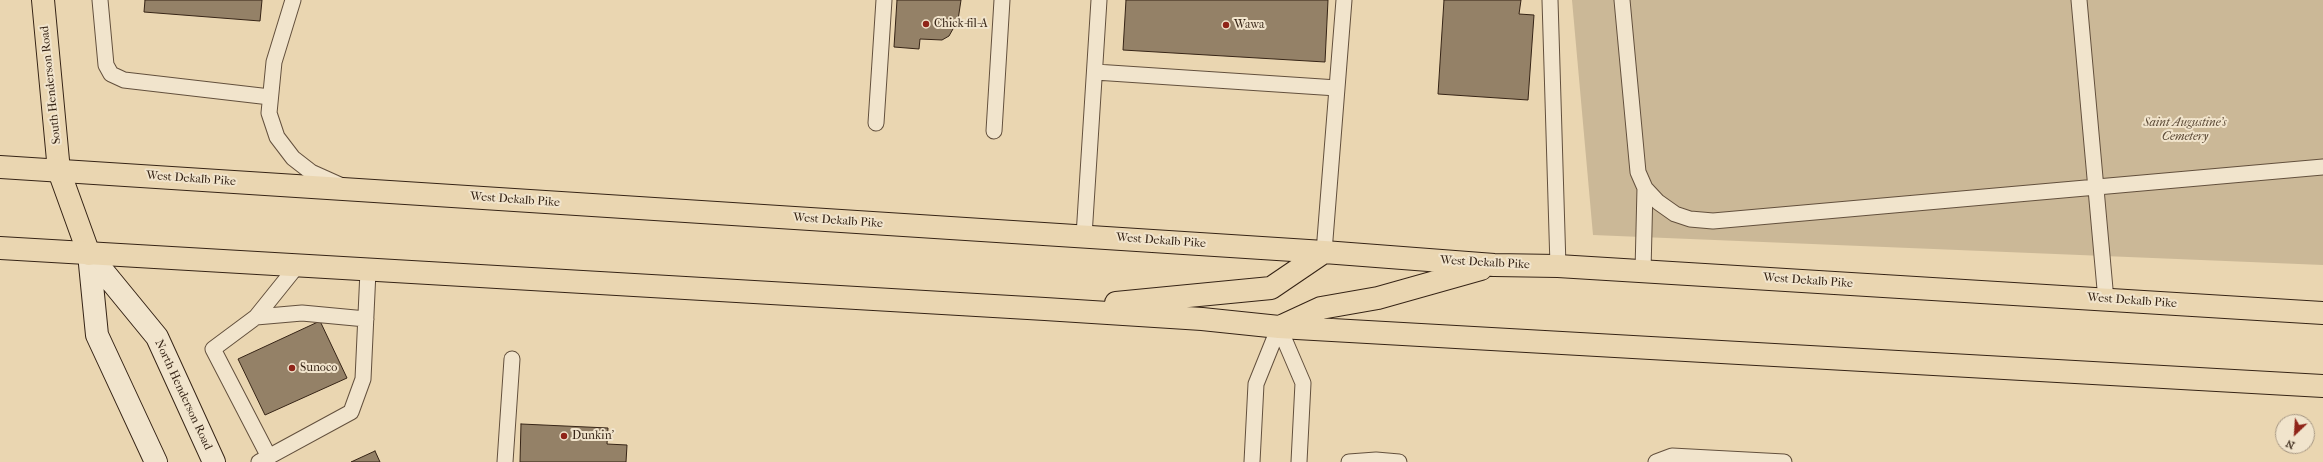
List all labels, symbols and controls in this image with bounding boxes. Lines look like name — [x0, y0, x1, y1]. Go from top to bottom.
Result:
place label: Chick-fil-A — [934, 17, 988, 31]
place label: Wawa — [1234, 18, 1265, 32]
marker: Chick-fil-A — [921, 19, 931, 29]
marker: Wawa — [1221, 20, 1231, 30]
street label: South Henderson Road — [38, 25, 64, 145]
park label: Saint Augustine's Cemetery — [2143, 116, 2227, 144]
street label: West Dekalb Pike — [146, 169, 236, 189]
street label: West Dekalb Pike — [470, 190, 560, 210]
street label: West Dekalb Pike — [793, 211, 883, 231]
street label: West Dekalb Pike — [1116, 231, 1206, 251]
street label: West Dekalb Pike — [1440, 253, 1530, 273]
street label: West Dekalb Pike — [1763, 271, 1853, 291]
street label: West Dekalb Pike — [2087, 291, 2177, 311]
street label: North Henderson Road — [151, 338, 215, 452]
place label: Sunoco — [300, 361, 337, 375]
marker: Sunoco — [287, 363, 297, 373]
north arrow — [2275, 414, 2315, 454]
place label: Dunkin' — [572, 429, 614, 443]
marker: Dunkin' — [559, 431, 569, 441]
text: N — [2284, 437, 2297, 452]

